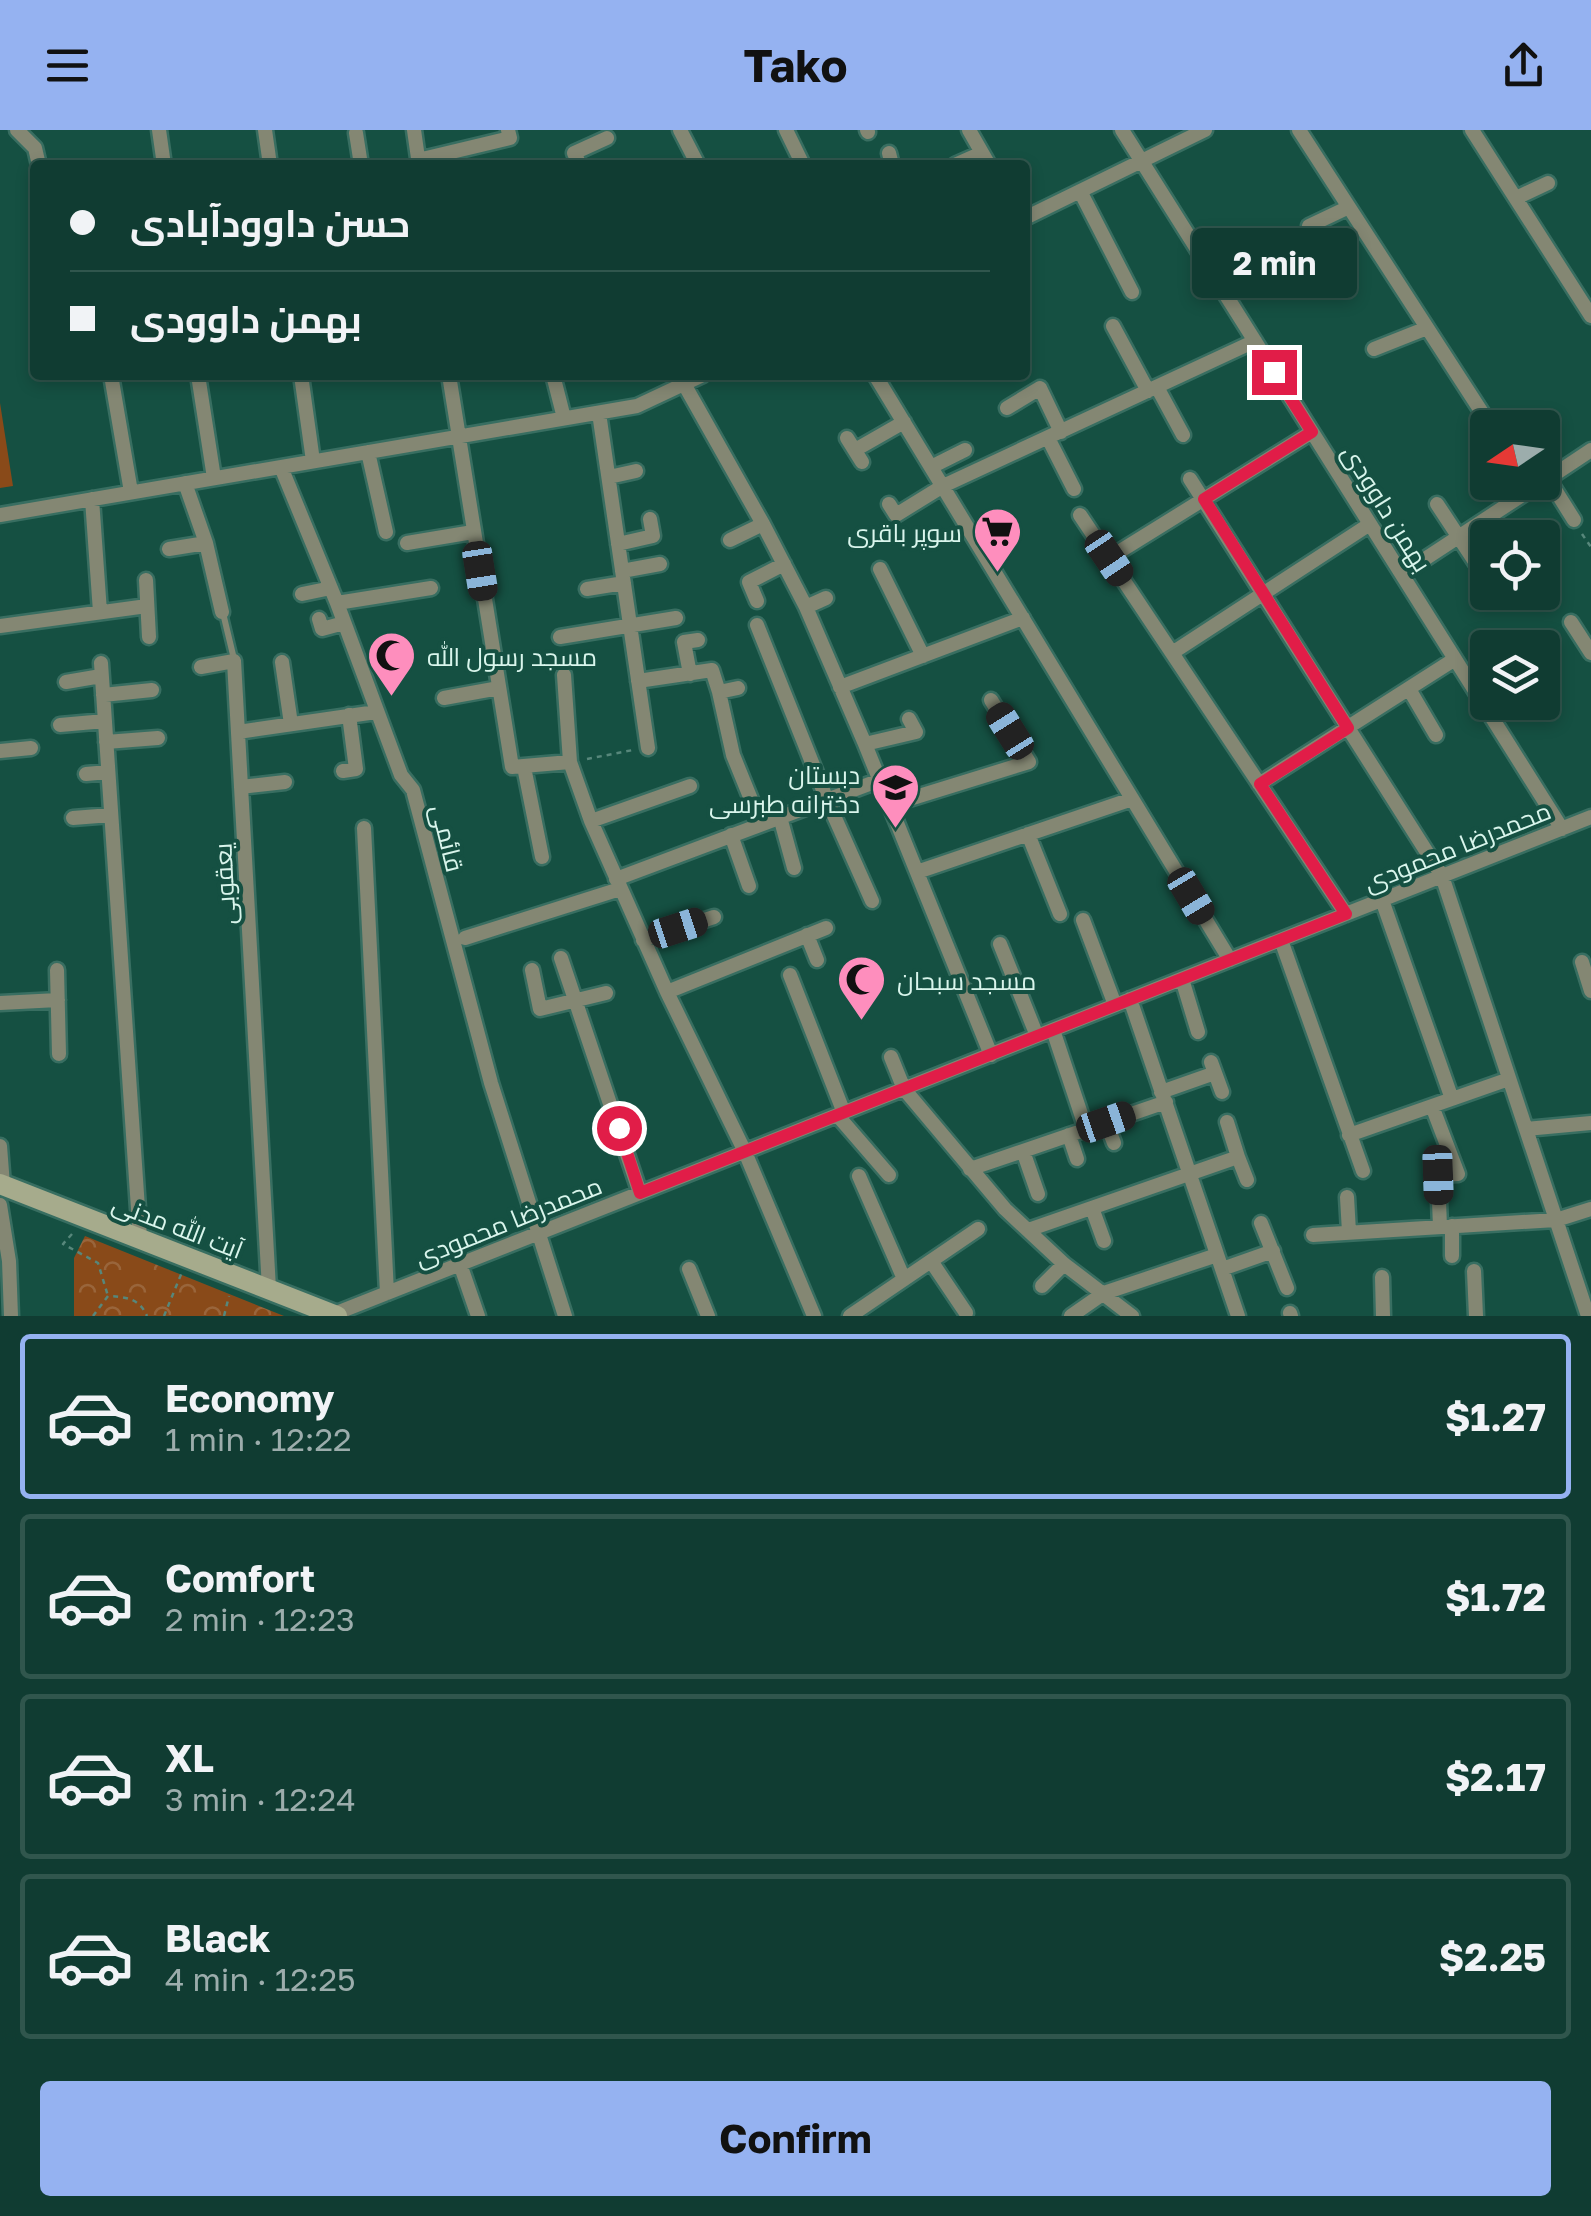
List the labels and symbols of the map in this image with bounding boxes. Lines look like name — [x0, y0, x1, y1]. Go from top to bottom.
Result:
callout: 2 min — [1192, 227, 1356, 297]
route end — [1252, 350, 1297, 395]
north arrow — [1470, 410, 1560, 500]
street label: بهمن داوودی — [1336, 439, 1438, 577]
supermarket icon: سوپر باقری — [971, 506, 1023, 574]
place label: سوپر باقری — [847, 517, 962, 550]
car — [1080, 525, 1138, 591]
car — [460, 539, 500, 603]
mosque icon: مسجد رسول الله — [366, 630, 418, 698]
place label: مسجد رسول الله — [427, 641, 597, 672]
car — [981, 698, 1039, 764]
place label: دبستان دخترانه طبرسی — [709, 759, 860, 819]
school or university icon: دبستان دخترانه طبرسی — [869, 762, 921, 830]
street label: محمدرضا محمودی — [1359, 794, 1555, 898]
street label: قائمی — [425, 801, 471, 875]
street label: یعقوبی — [206, 842, 242, 926]
car — [1163, 863, 1219, 929]
car — [645, 904, 711, 952]
mosque icon: مسجد سبحان — [836, 954, 888, 1022]
place label: مسجد سبحان — [897, 965, 1036, 996]
car — [1073, 1098, 1139, 1146]
route start — [597, 1106, 642, 1151]
car — [1422, 1144, 1454, 1206]
street label: محمدرضا محمودی — [410, 1169, 606, 1273]
street label: آیت الله مدنی — [108, 1187, 248, 1265]

